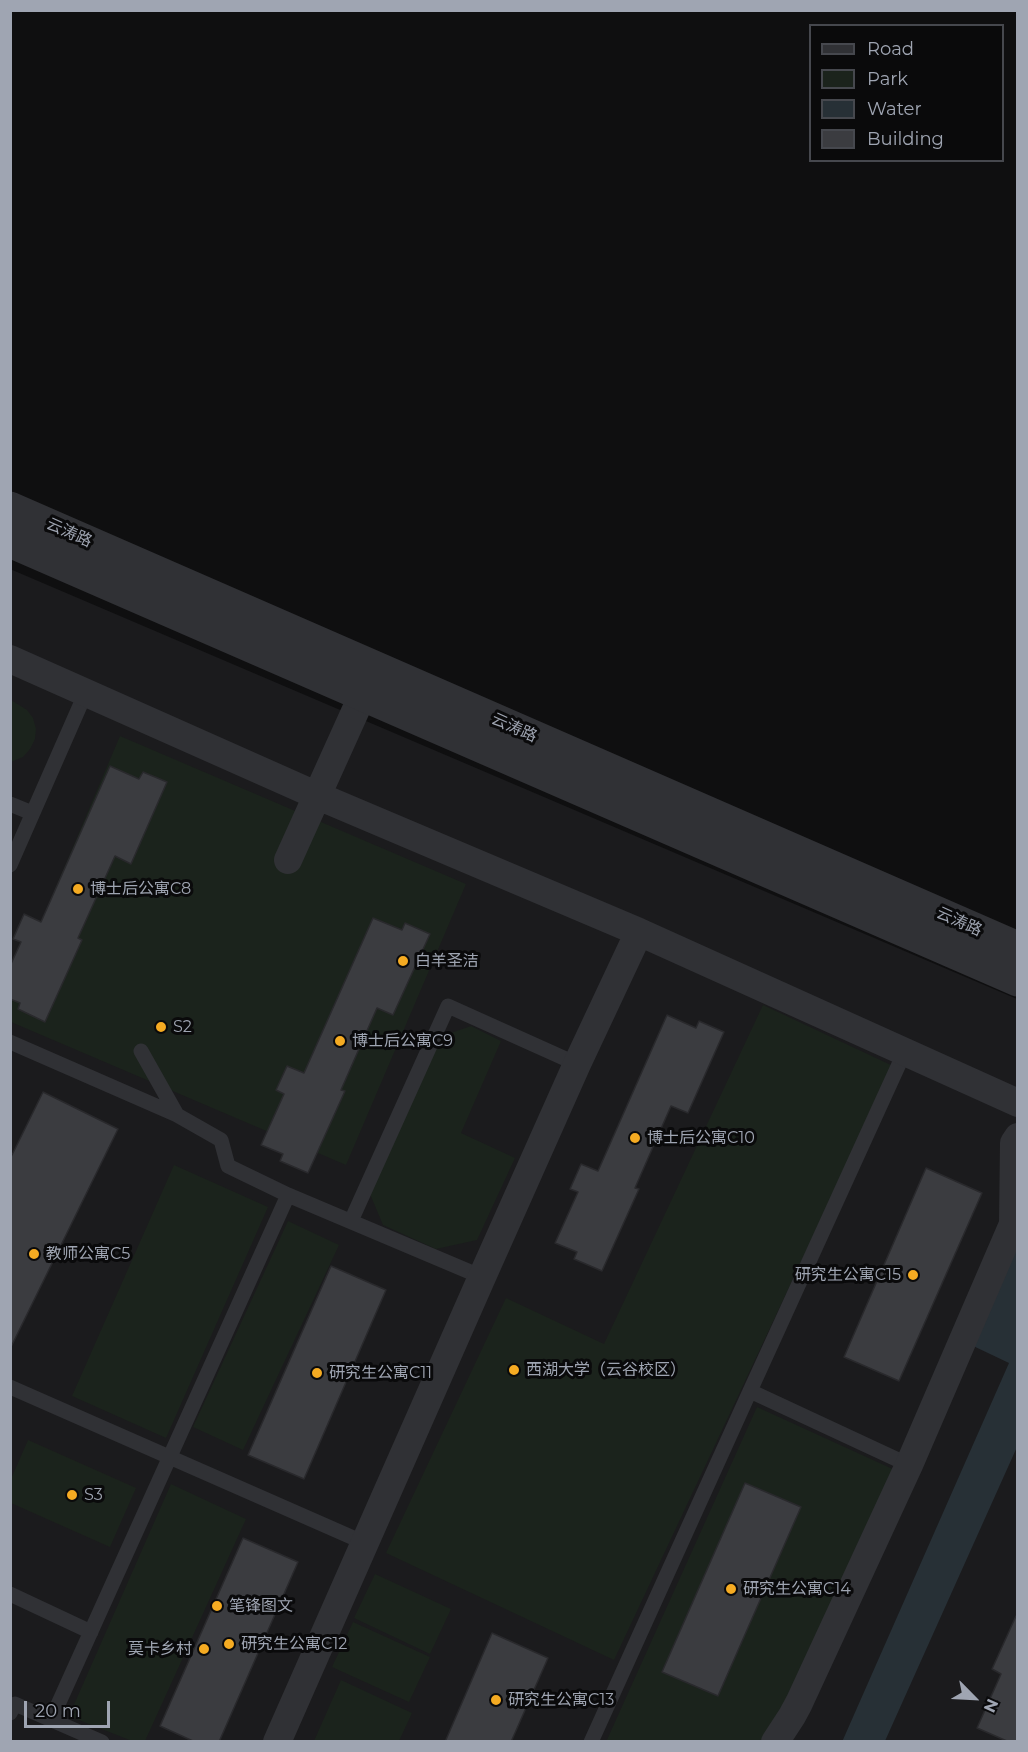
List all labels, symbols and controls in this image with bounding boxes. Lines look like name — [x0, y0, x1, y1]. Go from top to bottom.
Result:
legend — [809, 24, 1004, 162]
text: Road — [867, 38, 914, 60]
text: Park — [867, 68, 908, 90]
text: Water — [867, 98, 922, 120]
text: Building — [867, 128, 944, 150]
street label: 云涛路 — [43, 514, 95, 552]
street label: 云涛路 — [488, 709, 540, 747]
place label: 博士后公寓C8 — [90, 879, 191, 899]
marker: 博士后公寓C8 — [71, 882, 85, 896]
street label: 云涛路 — [933, 903, 985, 941]
place label: 白羊圣洁 — [415, 951, 479, 971]
marker: 白羊圣洁 — [396, 954, 410, 968]
place label: S2 — [173, 1017, 192, 1037]
marker: S2 — [154, 1020, 168, 1034]
place label: 博士后公寓C9 — [352, 1031, 453, 1051]
marker: 博士后公寓C9 — [333, 1034, 347, 1048]
place label: 博士后公寓C10 — [647, 1128, 755, 1148]
marker: 博士后公寓C10 — [628, 1131, 642, 1145]
place label: 教师公寓C5 — [46, 1244, 130, 1264]
marker: 教师公寓C5 — [27, 1247, 41, 1261]
place label: 研究生公寓C15 — [795, 1265, 901, 1285]
marker: 研究生公寓C15 — [906, 1268, 920, 1282]
place label: 西湖大学（云谷校区） — [526, 1360, 686, 1380]
place label: 研究生公寓C11 — [329, 1363, 432, 1383]
marker: 西湖大学（云谷校区） — [507, 1363, 521, 1377]
marker: 研究生公寓C11 — [310, 1366, 324, 1380]
place label: S3 — [84, 1485, 103, 1505]
marker: S3 — [65, 1488, 79, 1502]
place label: 研究生公寓C14 — [743, 1579, 851, 1599]
marker: 研究生公寓C14 — [724, 1582, 738, 1596]
place label: 笔锋图文 — [229, 1596, 293, 1616]
marker: 笔锋图文 — [210, 1599, 224, 1613]
place label: 研究生公寓C12 — [241, 1634, 347, 1654]
marker: 研究生公寓C12 — [222, 1637, 236, 1651]
place label: 莫卡乡村 — [128, 1639, 192, 1659]
marker: 莫卡乡村 — [197, 1642, 211, 1656]
north arrow — [944, 1668, 1004, 1728]
scale bar — [27, 1689, 112, 1727]
place label: 研究生公寓C13 — [508, 1690, 614, 1710]
marker: 研究生公寓C13 — [489, 1693, 503, 1707]
text: N — [980, 1696, 1002, 1715]
text: 20 m — [35, 1700, 81, 1722]

